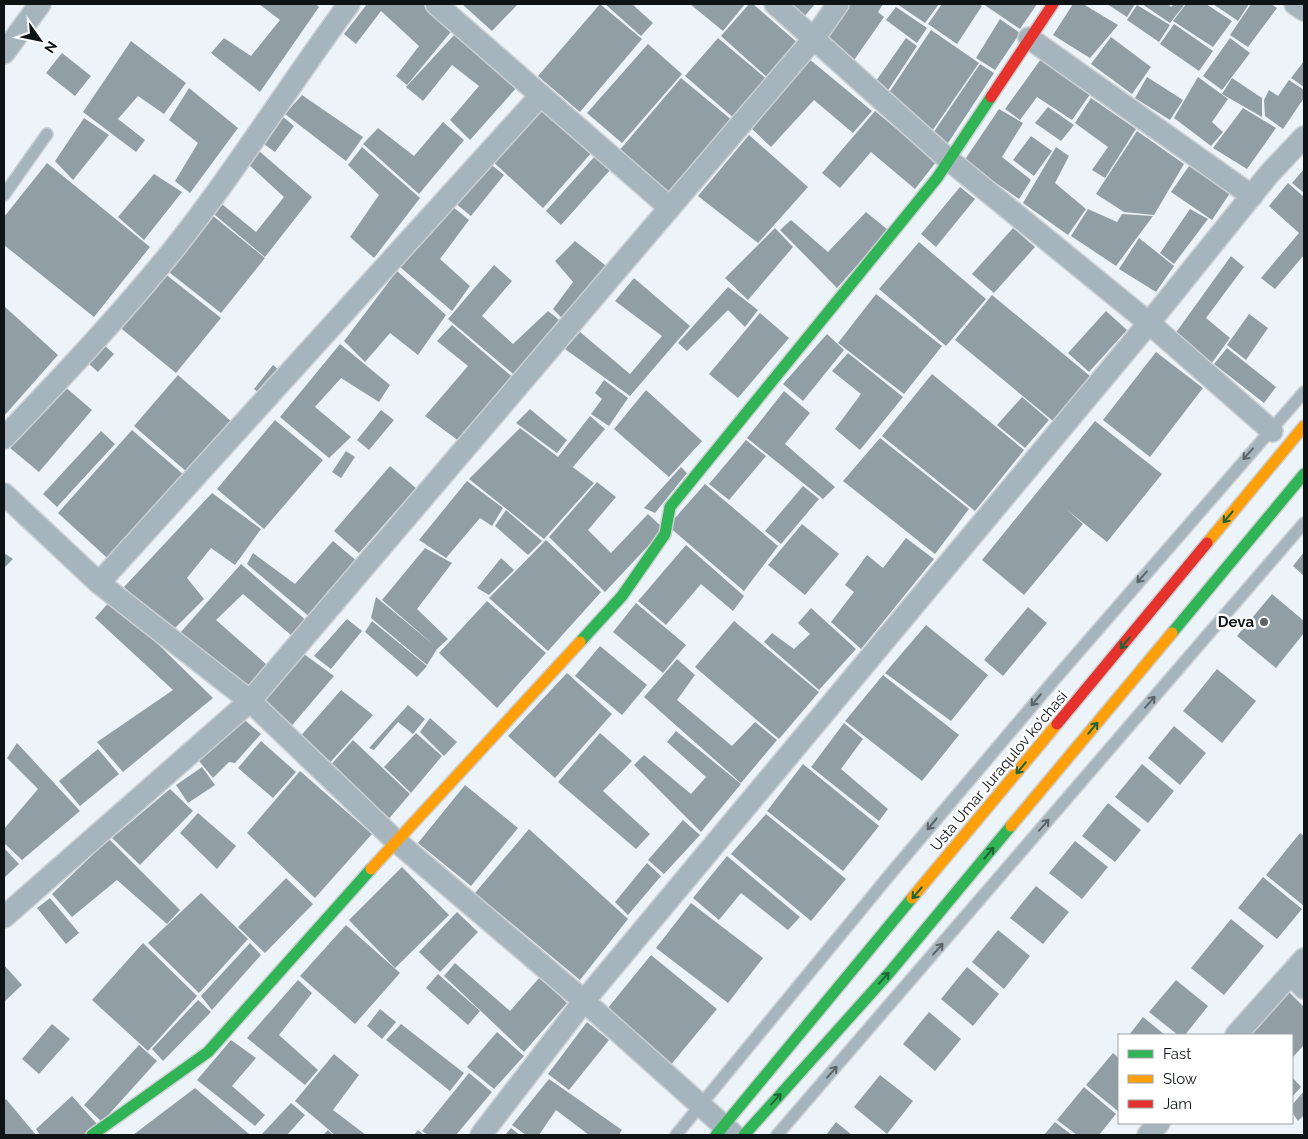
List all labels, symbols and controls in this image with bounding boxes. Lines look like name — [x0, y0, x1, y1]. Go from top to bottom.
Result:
north arrow — [15, 15, 65, 65]
text: N — [41, 38, 61, 56]
one-way arrow — [1243, 447, 1255, 460]
one-way arrow — [1223, 511, 1234, 524]
one-way arrow — [1137, 570, 1148, 583]
place label: Deva — [1218, 613, 1254, 631]
marker: Deva — [1258, 616, 1270, 628]
one-way arrow — [1119, 636, 1130, 649]
street label: Usta Umar Juraqulov ko'chasi — [927, 687, 1071, 855]
one-way arrow — [1031, 694, 1042, 707]
one-way arrow — [1144, 696, 1156, 709]
one-way arrow — [1087, 722, 1098, 735]
one-way arrow — [1015, 761, 1027, 774]
one-way arrow — [926, 818, 937, 831]
one-way arrow — [1038, 819, 1050, 832]
one-way arrow — [983, 847, 994, 860]
one-way arrow — [912, 886, 923, 899]
one-way arrow — [932, 942, 944, 955]
one-way arrow — [879, 971, 890, 984]
legend — [1118, 1034, 1293, 1124]
text: Fast — [1163, 1045, 1191, 1063]
one-way arrow — [826, 1065, 838, 1078]
text: Slow — [1163, 1070, 1197, 1088]
one-way arrow — [770, 1092, 782, 1105]
text: Jam — [1163, 1095, 1192, 1113]

